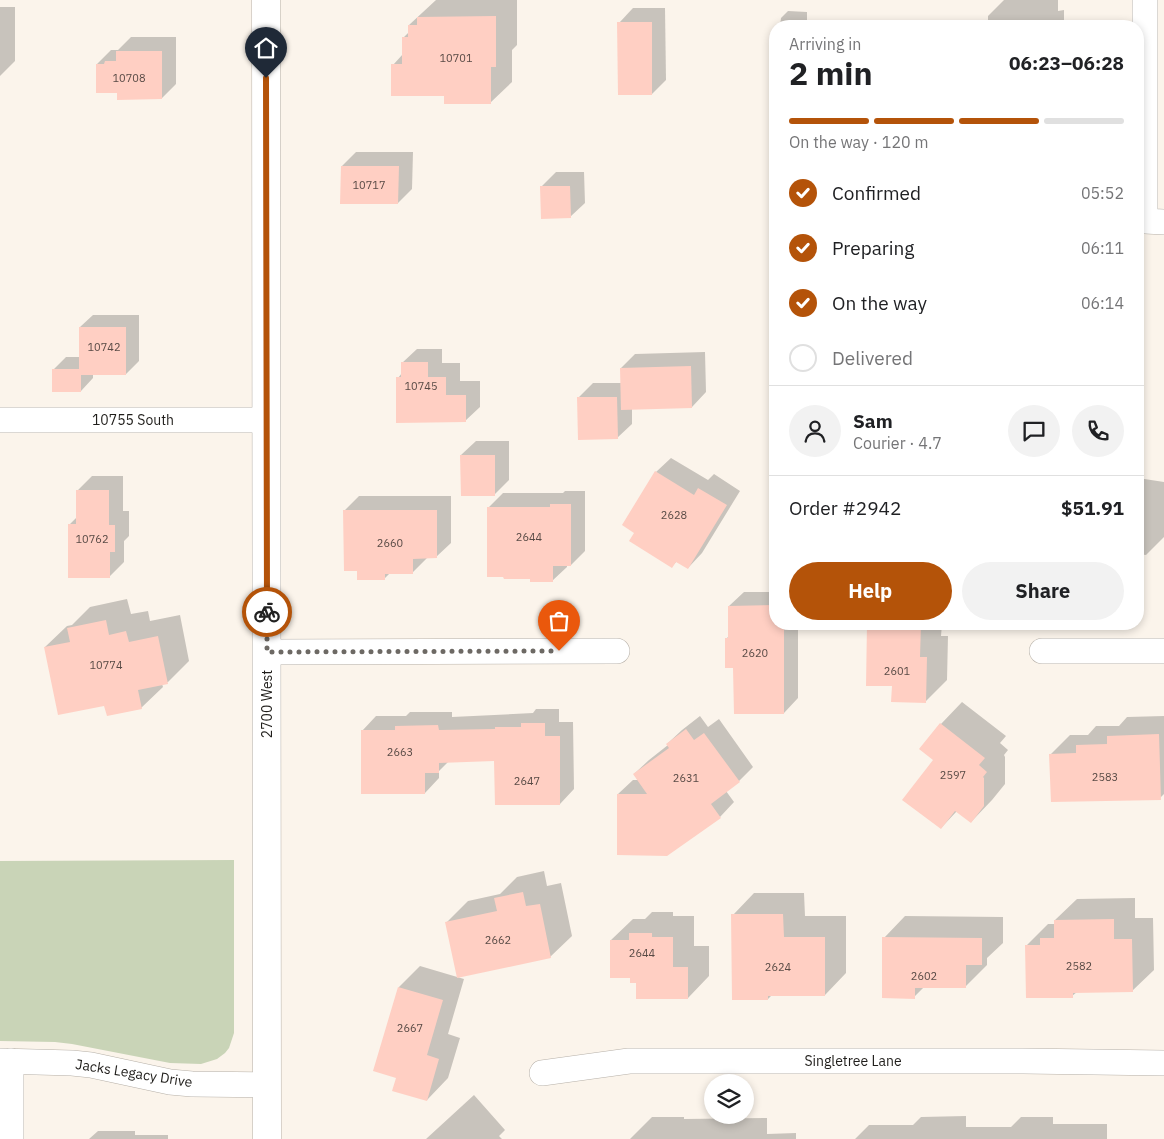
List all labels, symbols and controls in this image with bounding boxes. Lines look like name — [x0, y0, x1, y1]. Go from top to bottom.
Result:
pin — [245, 27, 287, 78]
icon: home — [252, 34, 280, 62]
text: Arriving in — [789, 34, 861, 54]
house number: 10701 — [440, 51, 473, 65]
text: 06:23–06:28 — [1009, 51, 1124, 75]
text: 2 min — [789, 52, 873, 94]
house number: 10708 — [113, 71, 146, 85]
text: On the way · 120 m — [789, 132, 928, 152]
house number: 10717 — [353, 178, 386, 192]
icon: check — [789, 179, 817, 207]
text: Confirmed — [832, 181, 921, 205]
text: 05:52 — [1081, 183, 1124, 203]
icon: check — [789, 234, 817, 262]
text: Preparing — [832, 236, 914, 260]
text: 06:11 — [1081, 238, 1124, 258]
icon: check — [789, 289, 817, 317]
text: On the way — [832, 291, 927, 315]
text: 06:14 — [1081, 293, 1124, 313]
house number: 10742 — [88, 340, 121, 354]
text: Delivered — [832, 346, 913, 370]
house number: 10745 — [405, 379, 438, 393]
button: person — [789, 405, 841, 457]
button: chat — [1008, 405, 1060, 457]
button: phone — [1072, 405, 1124, 457]
text: Sam — [853, 409, 893, 433]
street label: 10755 South — [92, 411, 174, 429]
text: Courier · 4.7 — [853, 433, 942, 453]
text: Order #2942 — [789, 496, 901, 520]
text: $51.91 — [1061, 496, 1124, 520]
house number: 2628 — [661, 508, 687, 522]
house number: 2644 — [516, 530, 543, 544]
house number: 10762 — [76, 532, 109, 546]
house number: 2660 — [377, 536, 403, 550]
button: Help — [789, 562, 952, 620]
button: Share — [962, 562, 1124, 620]
courier — [242, 587, 292, 637]
icon: bike — [253, 598, 281, 626]
pin — [538, 600, 580, 651]
icon: bag — [545, 607, 573, 635]
house number: 2620 — [742, 646, 768, 660]
house number: 10774 — [90, 658, 123, 672]
house number: 2601 — [884, 664, 911, 678]
street label: 2700 West — [258, 670, 276, 738]
house number: 2663 — [387, 745, 413, 759]
house number: 2597 — [940, 768, 966, 782]
house number: 2583 — [1092, 770, 1118, 784]
house number: 2631 — [673, 771, 700, 785]
house number: 2647 — [514, 774, 540, 788]
house number: 2662 — [485, 933, 511, 947]
house number: 2644 — [629, 946, 656, 960]
house number: 2582 — [1066, 959, 1092, 973]
house number: 2624 — [765, 960, 792, 974]
house number: 2602 — [911, 969, 937, 983]
house number: 2667 — [397, 1021, 423, 1035]
street label: Singletree Lane — [804, 1052, 902, 1070]
street label: Jacks Legacy Drive — [74, 1055, 194, 1091]
map controls — [704, 1074, 754, 1124]
button: layers — [704, 1074, 754, 1124]

